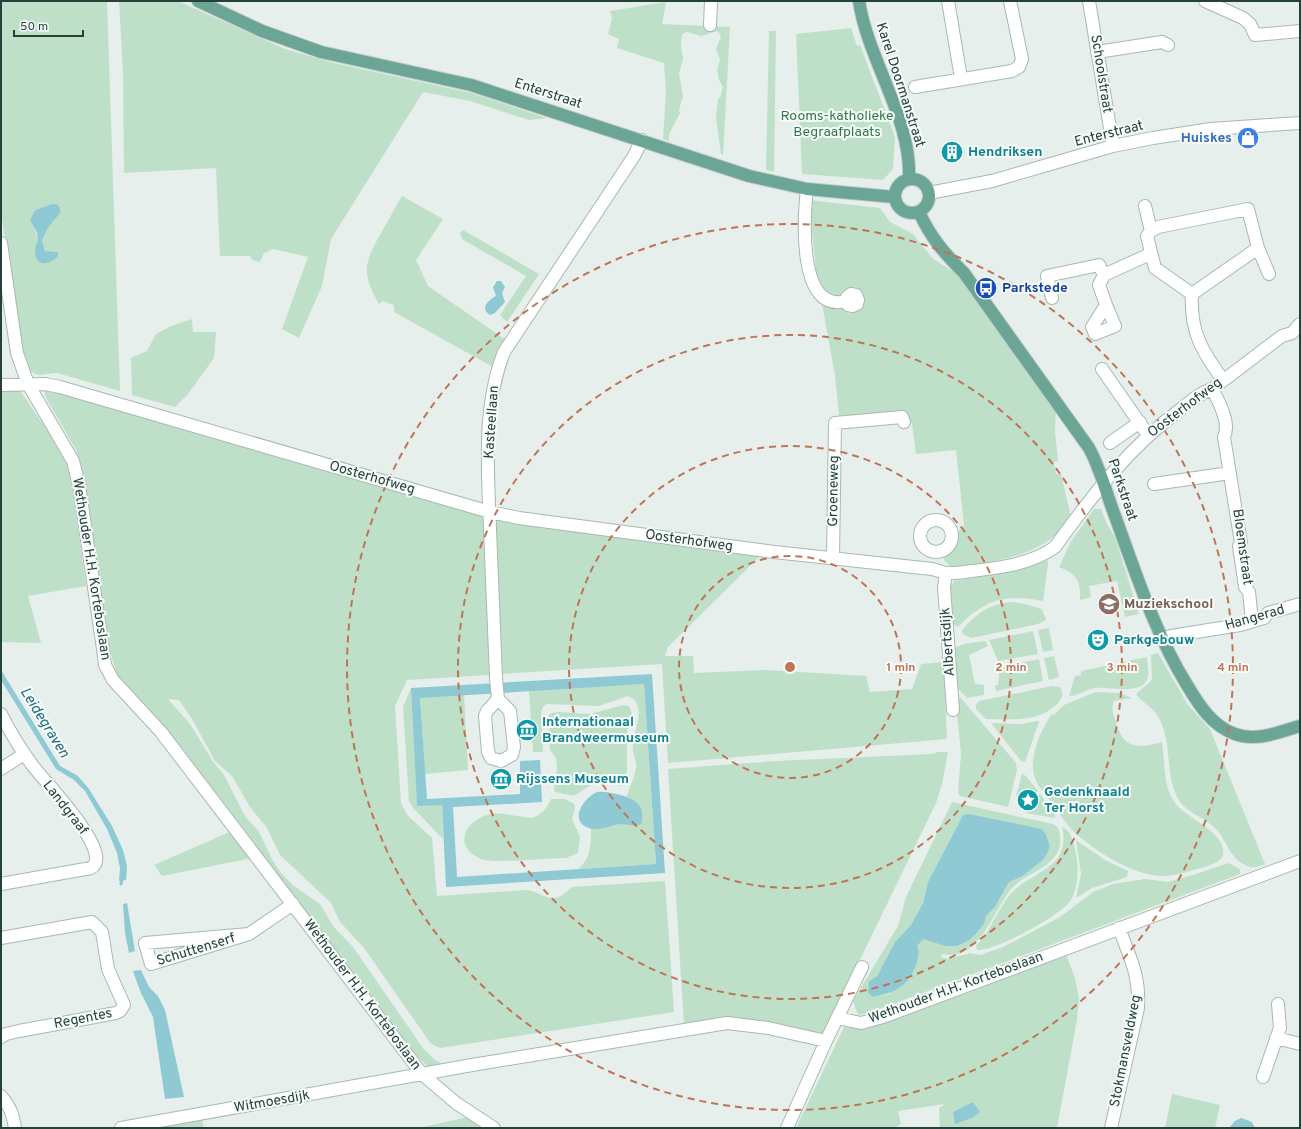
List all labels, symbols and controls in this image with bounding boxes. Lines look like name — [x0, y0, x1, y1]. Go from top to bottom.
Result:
scale bar — [14, 12, 83, 38]
text: 50 m — [20, 19, 48, 35]
street label: Karel Doormanstraat — [872, 20, 928, 150]
street label: Schoolstraat — [1086, 34, 1116, 114]
street label: Enterstraat — [512, 75, 584, 113]
park label: Rooms-katholieke Begraafplaats — [780, 108, 894, 141]
street label: Enterstraat — [1073, 117, 1145, 151]
shop icon: Huiskes — [1235, 125, 1261, 151]
place label: Huiskes — [1181, 130, 1232, 147]
building icon: Hendriksen — [939, 139, 965, 165]
place label: Hendriksen — [968, 144, 1043, 161]
bus stop icon: Parkstede — [973, 275, 999, 301]
place label: Parkstede — [1002, 280, 1068, 297]
street label: Oosterhofweg — [1144, 375, 1226, 441]
street label: Kasteellaan — [481, 385, 503, 459]
street label: Groeneweg — [825, 455, 843, 527]
street label: Parkstraat — [1103, 457, 1141, 523]
street label: Oosterhofweg — [327, 458, 417, 498]
street label: Wethouder H.H. Korteboslaan — [68, 476, 114, 662]
street label: Bloemstraat — [1228, 508, 1256, 586]
street label: Oosterhofweg — [644, 526, 734, 556]
school or university icon: Muziekschool — [1096, 591, 1122, 617]
place label: Muziekschool — [1124, 596, 1213, 613]
street label: Hangerad — [1223, 601, 1287, 635]
street label: Albertsdijk — [937, 607, 959, 677]
theatre icon: Parkgebouw — [1085, 627, 1111, 653]
place label: Parkgebouw — [1114, 632, 1194, 649]
centre of rings — [783, 660, 797, 674]
text: 1 min — [887, 660, 915, 676]
text: 2 min — [995, 660, 1027, 676]
text: 3 min — [1106, 660, 1138, 676]
text: 4 min — [1217, 660, 1249, 676]
water label: Leidegraven — [15, 684, 73, 762]
place label: Internationaal Brandweermuseum — [542, 714, 669, 747]
museum icon: Internationaal Brandweermuseum — [514, 717, 540, 743]
museum icon: Rijssens Museum — [488, 766, 514, 792]
place label: Rijssens Museum — [516, 771, 629, 788]
street label: Landgraaf — [39, 778, 92, 839]
place label: Gedenknaald Ter Horst — [1044, 784, 1130, 817]
place icon: Gedenknaald Ter Horst — [1015, 787, 1041, 813]
street label: Wethouder H.H. Korteboslaan — [300, 916, 424, 1074]
street label: Schuttenserf — [155, 930, 238, 970]
street label: Wethouder H.H. Korteboslaan — [866, 948, 1046, 1028]
street label: Stokmansveldweg — [1107, 993, 1145, 1109]
street label: Regentes — [52, 1005, 114, 1033]
street label: Witmoesdijk — [233, 1087, 311, 1117]

